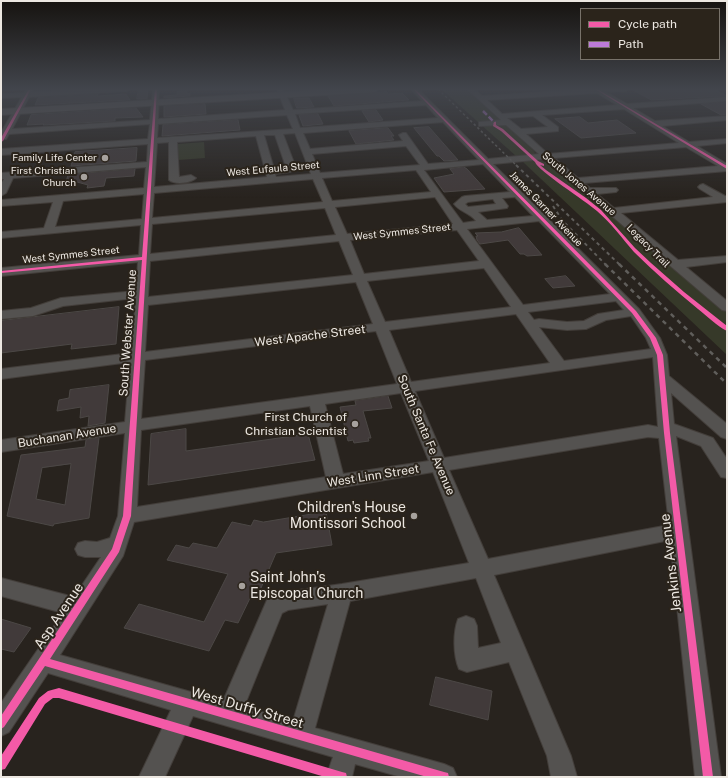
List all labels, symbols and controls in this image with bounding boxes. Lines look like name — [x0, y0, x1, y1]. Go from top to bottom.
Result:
legend — [580, 8, 720, 60]
text: Cycle path — [618, 17, 677, 31]
text: Path — [618, 37, 644, 51]
street label: South Jones Avenue — [540, 150, 618, 218]
place label: Family Life Center — [12, 152, 97, 164]
marker: Family Life Center — [100, 153, 110, 163]
street label: West Eufaula Street — [226, 159, 320, 179]
place label: First Christian Church — [11, 165, 76, 188]
street label: James Garner Avenue — [507, 169, 585, 249]
marker: First Christian Church — [79, 172, 89, 182]
street label: West Symmes Street — [353, 221, 451, 243]
street label: Legacy Trail — [624, 222, 672, 270]
street label: West Symmes Street — [22, 244, 120, 266]
street label: South Webster Avenue — [116, 269, 140, 397]
street label: West Apache Street — [254, 322, 366, 350]
street label: South Santa Fe Avenue — [394, 373, 458, 497]
place label: First Church of Christian Scientist — [245, 410, 347, 438]
marker: First Church of Christian Scientist — [350, 419, 360, 429]
street label: Buchanan Avenue — [17, 421, 117, 451]
street label: West Linn Street — [326, 462, 420, 490]
place label: Children's House Montissori School — [290, 500, 406, 532]
marker: Children's House Montissori School — [409, 511, 419, 521]
street label: Jenkins Avenue — [657, 513, 685, 613]
place label: Saint John's Episcopal Church — [250, 570, 363, 602]
street label: Asp Avenue — [31, 580, 87, 652]
marker: Saint John's Episcopal Church — [237, 581, 247, 591]
street label: West Duffy Street — [189, 684, 305, 732]

